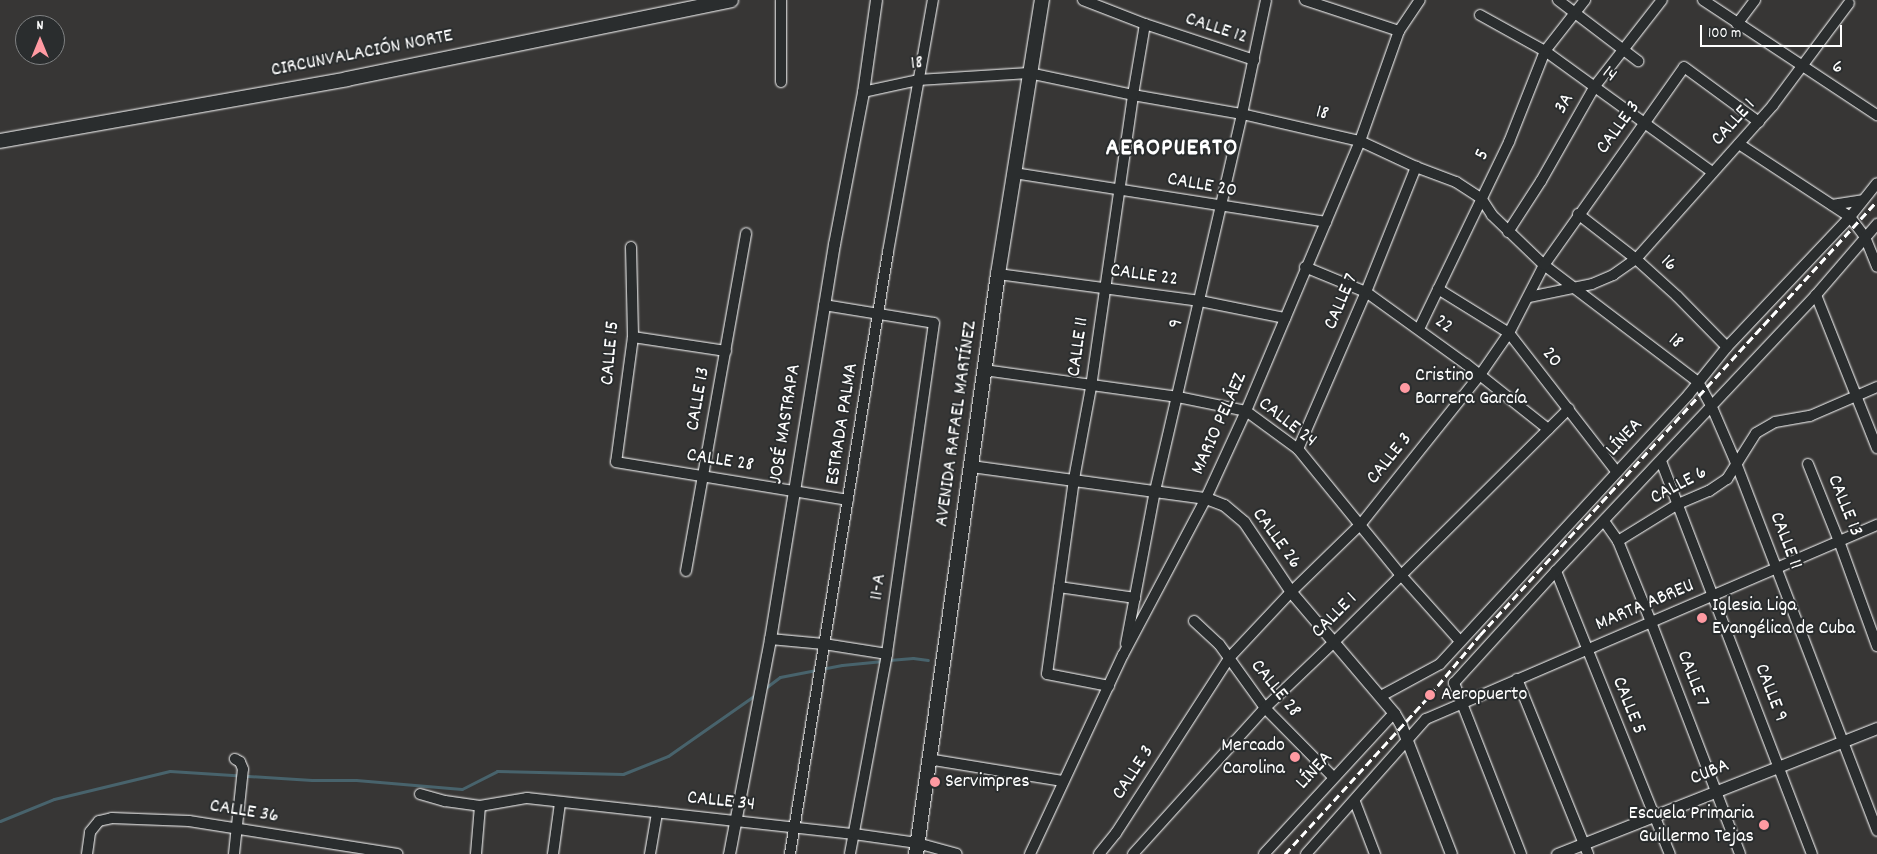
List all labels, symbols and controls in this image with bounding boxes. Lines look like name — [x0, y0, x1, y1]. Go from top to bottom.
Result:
street label: CALLE 12 — [1182, 8, 1250, 50]
north arrow — [15, 15, 65, 65]
scale bar — [1702, 15, 1844, 47]
text: N — [37, 16, 43, 36]
text: 100 m — [1708, 23, 1741, 45]
street label: CIRCUNVALACIÓN NORTE — [269, 25, 455, 83]
street label: 18 — [909, 51, 925, 77]
street label: 6 — [1826, 55, 1848, 81]
street label: 14 — [1597, 62, 1621, 88]
street label: 3A — [1550, 89, 1580, 119]
street label: CALLE 1 — [1707, 94, 1761, 152]
street label: CALLE 3 — [1592, 97, 1646, 159]
street label: 18 — [1313, 101, 1331, 127]
district label: AEROPUERTO — [1104, 134, 1240, 164]
street label: 5 — [1470, 146, 1496, 164]
street label: CALLE 20 — [1165, 168, 1239, 204]
street label: 16 — [1655, 250, 1681, 278]
street label: CALLE 22 — [1109, 259, 1179, 293]
street label: CALLE 7 — [1320, 270, 1364, 334]
street label: 22 — [1429, 310, 1457, 340]
street label: CALLE 11 — [1063, 316, 1095, 378]
street label: 9 — [1164, 317, 1190, 331]
street label: CALLE 15 — [596, 320, 626, 386]
street label: AVENIDA RAFAEL MARTÍNEZ — [931, 320, 983, 528]
street label: 18 — [1663, 329, 1687, 355]
street label: 20 — [1535, 343, 1567, 373]
street label: ESTRADA PALMA — [822, 361, 864, 487]
street label: JOSÉ MASTRAPA — [765, 362, 807, 486]
place label: Cristino Barrera García — [1415, 364, 1527, 411]
street label: CALLE 13 — [682, 365, 716, 433]
street label: MARIO PELÁEZ — [1187, 369, 1253, 479]
marker: Cristino Barrera García — [1399, 382, 1411, 394]
street label: CALLE 24 — [1253, 393, 1321, 453]
street label: LÍNEA — [1601, 414, 1649, 462]
street label: CALLE 3 — [1362, 428, 1418, 490]
street label: CALLE 28 — [685, 444, 755, 478]
street label: CALLE 6 — [1647, 461, 1711, 511]
street label: CALLE 13 — [1821, 472, 1867, 540]
street label: CALLE 26 — [1246, 504, 1306, 574]
street label: CALLE 11 — [1763, 509, 1807, 573]
street label: 11-A — [865, 572, 893, 602]
street label: MARTA ABREU — [1592, 574, 1698, 638]
street label: CALLE 1 — [1307, 588, 1363, 644]
place label: Iglesia Liga Evangélica de Cuba — [1712, 594, 1855, 641]
marker: Iglesia Liga Evangélica de Cuba — [1696, 612, 1708, 624]
street label: CALLE 7 — [1670, 647, 1714, 711]
street label: CALLE 28 — [1244, 655, 1306, 723]
street label: CALLE 9 — [1748, 661, 1792, 725]
street label: CALLE 5 — [1606, 674, 1650, 738]
place label: Aeropuerto — [1441, 683, 1527, 707]
marker: Aeropuerto — [1423, 688, 1437, 702]
place label: Mercado Carolina — [1221, 734, 1285, 781]
street label: CALLE 3 — [1108, 741, 1160, 805]
street label: LÍNEA — [1291, 747, 1339, 795]
marker: Mercado Carolina — [1289, 751, 1301, 763]
street label: CUBA — [1687, 754, 1733, 792]
place label: Servimpres — [945, 770, 1030, 794]
marker: Servimpres — [929, 776, 941, 788]
street label: CALLE 34 — [686, 787, 756, 817]
street label: CALLE 36 — [208, 795, 280, 829]
place label: Escuela Primaria Guillermo Tejas — [1629, 802, 1754, 849]
marker: Escuela Primaria Guillermo Tejas — [1758, 819, 1770, 831]

